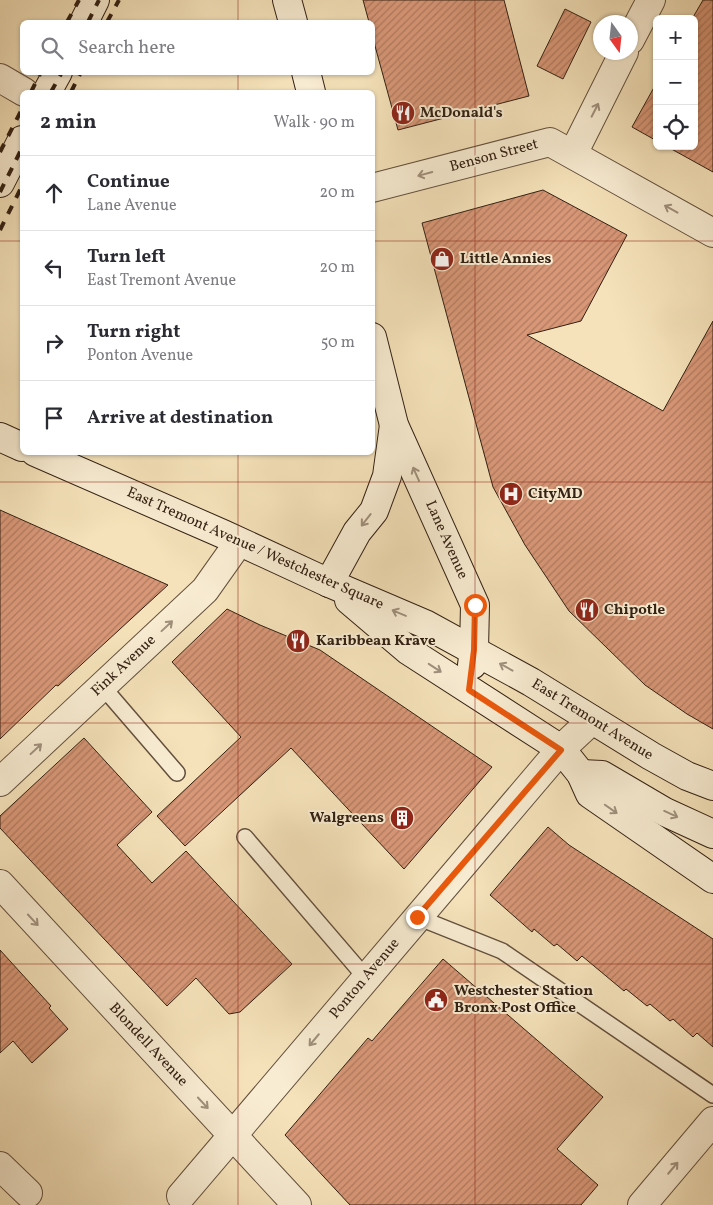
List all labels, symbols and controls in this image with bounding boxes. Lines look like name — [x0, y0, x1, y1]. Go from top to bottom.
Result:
north arrow — [593, 15, 638, 60]
map controls — [653, 15, 698, 150]
button: + — [653, 15, 698, 60]
search box — [20, 20, 375, 75]
icon: search — [38, 34, 66, 62]
text: Search here — [78, 35, 175, 61]
button: − — [653, 60, 698, 105]
restaurant icon: McDonald's — [390, 100, 416, 126]
place label: McDonald's — [420, 103, 503, 124]
one-way arrow — [591, 103, 600, 118]
button: locate — [653, 105, 698, 150]
text: 2 min — [40, 108, 97, 137]
text: Walk · 90 m — [273, 112, 355, 134]
street label: Benson Street — [447, 134, 541, 178]
text: Continue — [87, 169, 170, 195]
one-way arrow — [417, 170, 433, 180]
icon: ahead — [40, 179, 68, 207]
text: 20 m — [320, 182, 355, 204]
text: Lane Avenue — [87, 195, 177, 217]
one-way arrow — [664, 203, 678, 213]
text: Turn left — [87, 244, 166, 270]
shop icon: Little Annies — [429, 246, 455, 272]
place label: Little Annies — [460, 249, 551, 270]
icon: left — [40, 254, 68, 282]
text: 20 m — [320, 257, 355, 279]
text: East Tremont Avenue — [87, 270, 236, 292]
text: Turn right — [87, 319, 180, 345]
icon: right — [40, 329, 68, 357]
text: 50 m — [321, 332, 355, 354]
text: Ponton Avenue — [87, 345, 193, 367]
icon: arrive — [40, 404, 68, 432]
text: Arrive at destination — [87, 405, 273, 431]
one-way arrow — [410, 467, 420, 482]
hospital icon: CityMD — [498, 481, 524, 507]
street label: East Tremont Avenue / Westchester Square — [123, 483, 387, 615]
place label: CityMD — [528, 484, 583, 505]
street label: Lane Avenue — [419, 497, 473, 583]
one-way arrow — [361, 513, 372, 526]
route start — [464, 594, 487, 617]
restaurant icon: Chipotle — [574, 597, 600, 623]
place label: Chipotle — [604, 600, 666, 621]
one-way arrow — [392, 607, 407, 617]
one-way arrow — [161, 620, 173, 632]
restaurant icon: Karibbean Krave — [285, 628, 311, 654]
street label: Fink Avenue — [87, 630, 161, 702]
place label: Karibbean Krave — [316, 631, 436, 652]
one-way arrow — [499, 662, 513, 672]
one-way arrow — [428, 663, 442, 673]
street label: East Tremont Avenue — [527, 674, 657, 766]
one-way arrow — [29, 743, 42, 755]
one-way arrow — [604, 804, 618, 814]
building icon: Walgreens — [389, 805, 415, 831]
place label: Walgreens — [309, 808, 384, 829]
one-way arrow — [664, 810, 679, 820]
route end — [406, 906, 429, 929]
one-way arrow — [27, 913, 39, 926]
street label: Ponton Avenue — [325, 934, 405, 1024]
place label: Westchester Station Bronx Post Office — [454, 981, 593, 1019]
public building icon: Westchester Station Bronx Post Office — [423, 987, 449, 1013]
street label: Blondell Avenue — [104, 999, 192, 1091]
one-way arrow — [308, 1033, 319, 1046]
one-way arrow — [197, 1097, 209, 1110]
one-way arrow — [668, 1162, 679, 1175]

